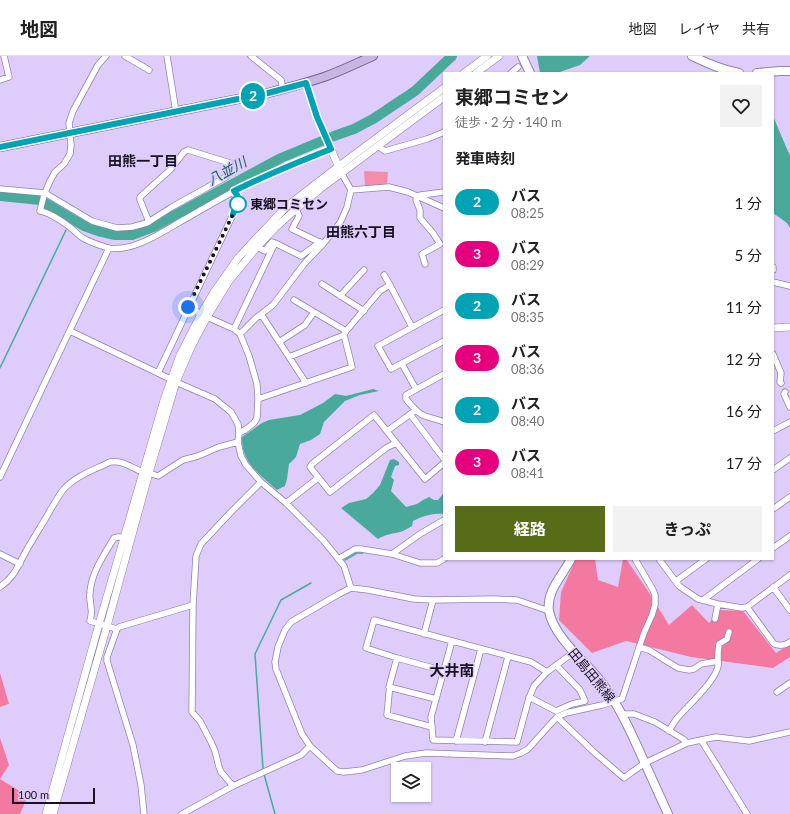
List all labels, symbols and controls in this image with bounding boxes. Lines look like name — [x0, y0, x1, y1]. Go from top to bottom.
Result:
text: 地図 — [20, 17, 58, 40]
text: 地図 — [628, 20, 656, 37]
text: レイヤ — [678, 20, 720, 37]
text: 共有 — [742, 20, 770, 37]
line badge: 2 — [240, 83, 266, 109]
text: 東郷コミセン — [455, 85, 569, 108]
button: heart — [720, 85, 762, 127]
text: 2 — [249, 87, 257, 104]
text: 徒歩 · 2 分 · 140 m — [455, 114, 562, 130]
text: 発車時刻 — [455, 149, 515, 167]
district label: 田熊一丁目 — [108, 152, 178, 169]
water label: 八並川 — [204, 152, 251, 188]
text: バス — [511, 186, 541, 204]
text: 2 — [473, 193, 481, 210]
text: 1 分 — [734, 194, 762, 212]
marker: 東郷コミセン — [229, 195, 247, 213]
place label: 東郷コミセン — [250, 196, 328, 212]
text: 08:25 — [511, 205, 544, 221]
district label: 田熊六丁目 — [326, 223, 396, 240]
text: バス — [511, 238, 541, 256]
text: 3 — [473, 245, 481, 262]
text: 5 分 — [734, 246, 762, 264]
text: 08:29 — [511, 257, 544, 273]
text: バス — [511, 290, 541, 308]
your location — [178, 297, 198, 317]
text: 2 — [473, 297, 481, 314]
text: 11 分 — [726, 298, 762, 316]
text: 08:35 — [511, 309, 544, 325]
text: バス — [511, 342, 541, 360]
text: 3 — [473, 349, 481, 366]
text: 12 分 — [726, 350, 762, 368]
text: 08:36 — [511, 361, 544, 377]
text: バス — [511, 394, 541, 412]
text: 2 — [473, 401, 481, 418]
text: 16 分 — [726, 402, 762, 420]
text: 08:40 — [511, 413, 544, 429]
text: バス — [511, 446, 541, 464]
text: 3 — [473, 453, 481, 470]
text: 17 分 — [726, 454, 762, 472]
text: 08:41 — [511, 465, 544, 481]
button: 経路 — [455, 506, 605, 552]
button: きっぷ — [613, 506, 762, 552]
street label: 田島田熊線 — [565, 645, 619, 705]
district label: 大井南 — [429, 661, 475, 679]
map controls — [391, 762, 431, 802]
button: layers — [391, 762, 431, 802]
scale bar — [12, 786, 95, 805]
text: 100 m — [18, 788, 49, 801]

